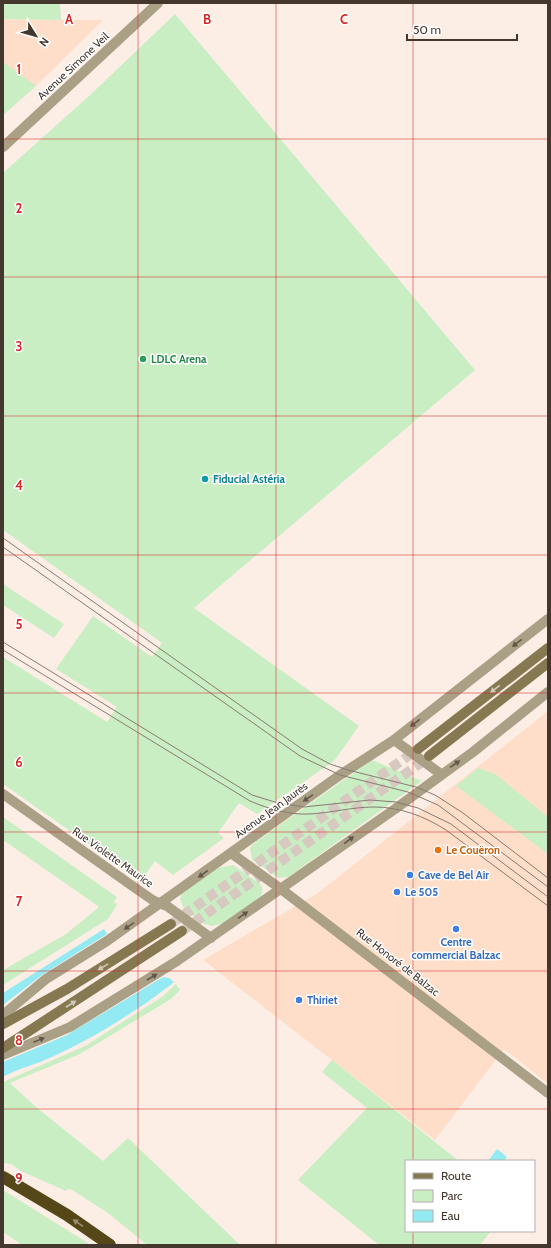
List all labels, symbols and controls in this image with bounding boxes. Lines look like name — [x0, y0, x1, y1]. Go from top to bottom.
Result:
text: A — [65, 11, 74, 27]
text: B — [203, 11, 211, 27]
text: C — [340, 11, 348, 27]
north arrow — [16, 16, 56, 56]
scale bar — [407, 16, 517, 42]
text: 50 m — [413, 22, 441, 37]
street label: Avenue Simone Veil — [34, 29, 112, 103]
text: N — [36, 35, 52, 49]
text: 1 — [17, 61, 21, 77]
text: 2 — [16, 200, 23, 216]
text: 3 — [15, 338, 23, 354]
place label: LDLC Arena — [151, 352, 207, 366]
marker: LDLC Arena — [138, 354, 148, 364]
place label: Fiducial Astéria — [213, 472, 285, 486]
marker: Fiducial Astéria — [200, 474, 210, 484]
text: 4 — [15, 477, 23, 493]
text: 5 — [16, 616, 23, 632]
one-way arrow — [512, 639, 523, 647]
one-way arrow — [490, 685, 501, 693]
one-way arrow — [410, 719, 421, 728]
text: 6 — [15, 754, 23, 770]
one-way arrow — [449, 760, 460, 768]
street label: Avenue Jean Jaurès — [232, 779, 311, 841]
one-way arrow — [303, 794, 314, 802]
street label: Rue Violette Maurice — [70, 824, 157, 890]
one-way arrow — [344, 836, 354, 844]
place label: Le Couëron — [446, 843, 500, 857]
marker: Le Couëron — [433, 845, 443, 855]
place label: Cave de Bel Air — [418, 868, 489, 882]
one-way arrow — [198, 870, 208, 878]
marker: Cave de Bel Air — [405, 870, 415, 880]
place label: Le 505 — [405, 885, 438, 899]
marker: Le 505 — [392, 887, 402, 897]
text: 7 — [16, 893, 23, 909]
one-way arrow — [238, 911, 248, 919]
one-way arrow — [123, 922, 134, 930]
marker: Centre commercial Balzac — [451, 924, 461, 934]
street label: Rue Honoré de Balzac — [354, 925, 442, 999]
place label: Centre commercial Balzac — [412, 935, 500, 962]
one-way arrow — [98, 963, 108, 971]
one-way arrow — [146, 973, 158, 980]
place label: Thiriet — [307, 993, 338, 1007]
marker: Thiriet — [294, 995, 304, 1005]
one-way arrow — [66, 1000, 76, 1008]
text: 8 — [15, 1032, 23, 1048]
one-way arrow — [34, 1037, 45, 1043]
legend — [405, 1160, 535, 1232]
text: Route — [441, 1168, 471, 1183]
text: 9 — [15, 1170, 23, 1186]
text: Parc — [441, 1188, 463, 1203]
text: Eau — [441, 1208, 460, 1223]
one-way arrow — [73, 1219, 83, 1227]

